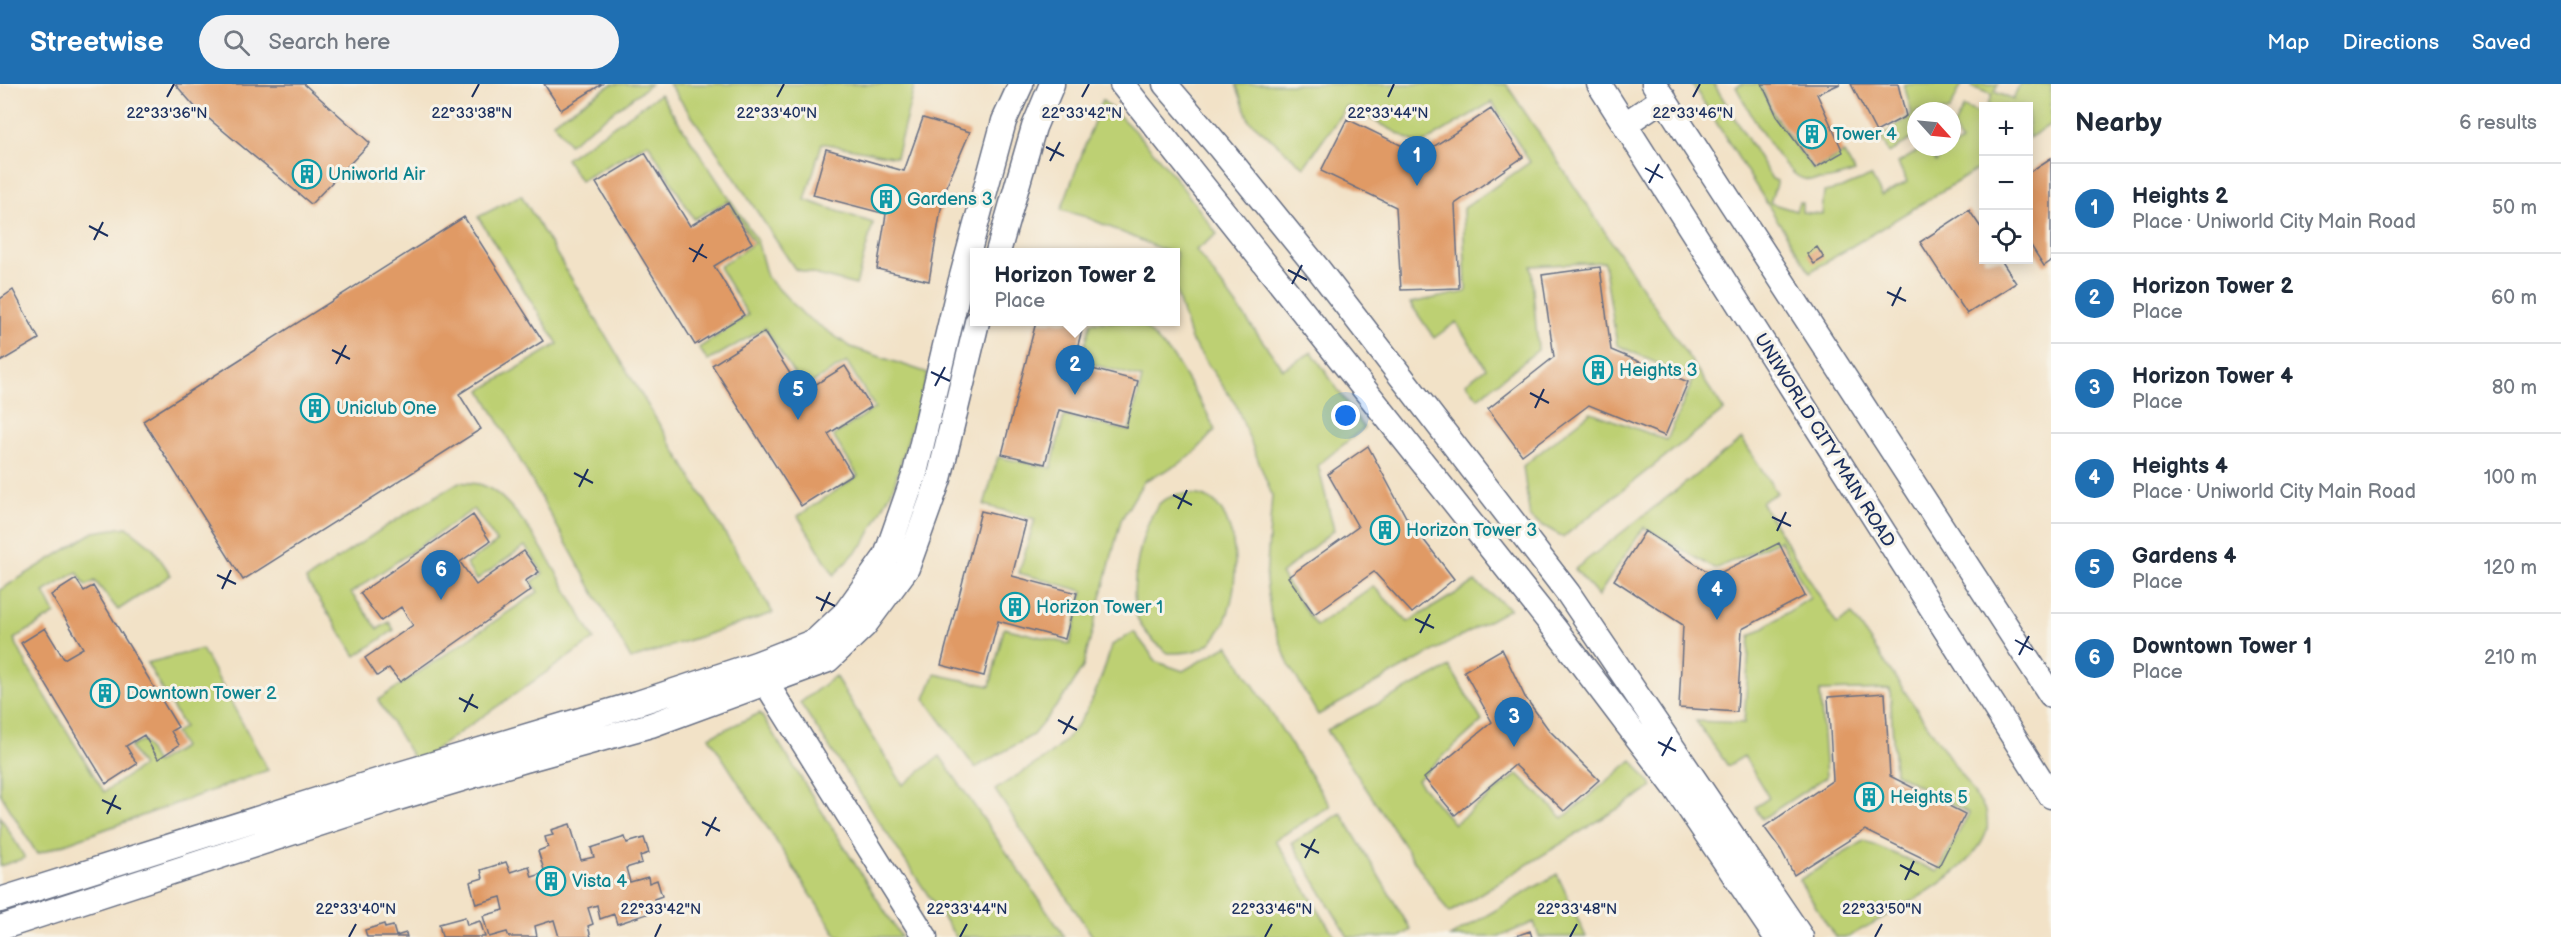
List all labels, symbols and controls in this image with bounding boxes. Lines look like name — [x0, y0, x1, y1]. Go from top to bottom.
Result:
search box — [199, 15, 619, 69]
text: Streetwise — [30, 26, 163, 59]
icon: search — [220, 26, 253, 59]
text: Search here — [268, 29, 390, 56]
text: Map — [2267, 30, 2310, 55]
text: Directions — [2343, 30, 2439, 55]
text: Saved — [2472, 30, 2531, 55]
north arrow — [1907, 102, 1961, 156]
map controls — [1979, 102, 2033, 264]
button: + — [1979, 102, 2033, 156]
text: 22°33'36"N — [126, 104, 208, 123]
text: 22°33'38"N — [432, 104, 512, 123]
text: 22°33'40"N — [737, 104, 817, 123]
text: 22°33'42"N — [1042, 104, 1122, 123]
text: 22°33'44"N — [1347, 104, 1429, 123]
text: 22°33'46"N — [1652, 104, 1734, 123]
text: Nearby — [2075, 108, 2162, 139]
text: 6 results — [2459, 111, 2537, 135]
building icon: Tower 4 — [1796, 118, 1828, 150]
place label: Tower 4 — [1833, 124, 1897, 145]
pin: 1 — [1398, 136, 1436, 186]
button: − — [1979, 156, 2033, 210]
building icon: Uniworld Air — [291, 158, 323, 190]
place label: Uniworld Air — [328, 164, 425, 185]
building icon: Gardens 3 — [870, 183, 902, 215]
text: Heights 2 — [2132, 183, 2228, 210]
place label: Gardens 3 — [907, 189, 993, 210]
text: 1 — [2090, 196, 2099, 220]
text: 50 m — [2492, 196, 2537, 220]
button: locate — [1979, 210, 2033, 264]
text: Place · Uniworld City Main Road — [2132, 210, 2416, 234]
popup — [970, 248, 1180, 326]
text: Horizon Tower 2 — [994, 262, 1156, 289]
text: Horizon Tower 2 — [2132, 273, 2293, 300]
text: 2 — [2089, 286, 2100, 310]
text: 60 m — [2491, 286, 2537, 310]
text: Place — [994, 289, 1045, 313]
text: Place — [2132, 300, 2183, 324]
street label: UNIWORLD CITY MAIN ROAD — [1750, 330, 1899, 551]
pin: 2 — [1056, 346, 1094, 395]
building icon: Heights 3 — [1582, 354, 1614, 386]
place label: Heights 3 — [1619, 360, 1698, 381]
text: Horizon Tower 4 — [2132, 363, 2293, 390]
pin: 5 — [778, 370, 818, 420]
text: 3 — [2089, 376, 2100, 400]
text: 80 m — [2492, 376, 2537, 400]
text: Place — [2132, 390, 2183, 414]
building icon: Uniclub One — [299, 392, 331, 424]
place label: Uniclub One — [336, 398, 437, 419]
your location — [1331, 401, 1360, 430]
text: Heights 4 — [2132, 453, 2228, 480]
text: 4 — [2089, 466, 2100, 490]
text: 100 m — [2484, 466, 2537, 490]
text: Place · Uniworld City Main Road — [2132, 480, 2416, 504]
building icon: Horizon Tower 3 — [1369, 514, 1401, 546]
place label: Horizon Tower 3 — [1406, 520, 1537, 541]
text: Gardens 4 — [2132, 543, 2237, 570]
pin: 6 — [422, 550, 460, 600]
text: 5 — [2089, 556, 2100, 580]
text: 120 m — [2484, 556, 2537, 580]
pin: 4 — [1698, 570, 1736, 620]
text: Place — [2132, 570, 2183, 594]
building icon: Horizon Tower 1 — [999, 591, 1031, 623]
place label: Horizon Tower 1 — [1036, 597, 1163, 618]
text: Downtown Tower 1 — [2132, 633, 2312, 660]
text: 6 — [2088, 646, 2101, 670]
text: 210 m — [2484, 646, 2537, 670]
text: Place — [2132, 660, 2183, 684]
building icon: Downtown Tower 2 — [89, 677, 121, 709]
place label: Downtown Tower 2 — [126, 683, 277, 704]
pin: 3 — [1494, 698, 1534, 747]
building icon: Heights 5 — [1853, 781, 1885, 813]
place label: Heights 5 — [1890, 787, 1968, 808]
building icon: Vista 4 — [535, 865, 567, 897]
place label: Vista 4 — [572, 871, 627, 892]
text: 22°33'40"N — [316, 900, 396, 919]
text: 22°33'42"N — [621, 900, 701, 919]
text: 22°33'44"N — [926, 900, 1008, 919]
text: 22°33'46"N — [1231, 900, 1313, 919]
text: 22°33'48"N — [1537, 900, 1617, 919]
text: 22°33'50"N — [1842, 900, 1922, 919]

